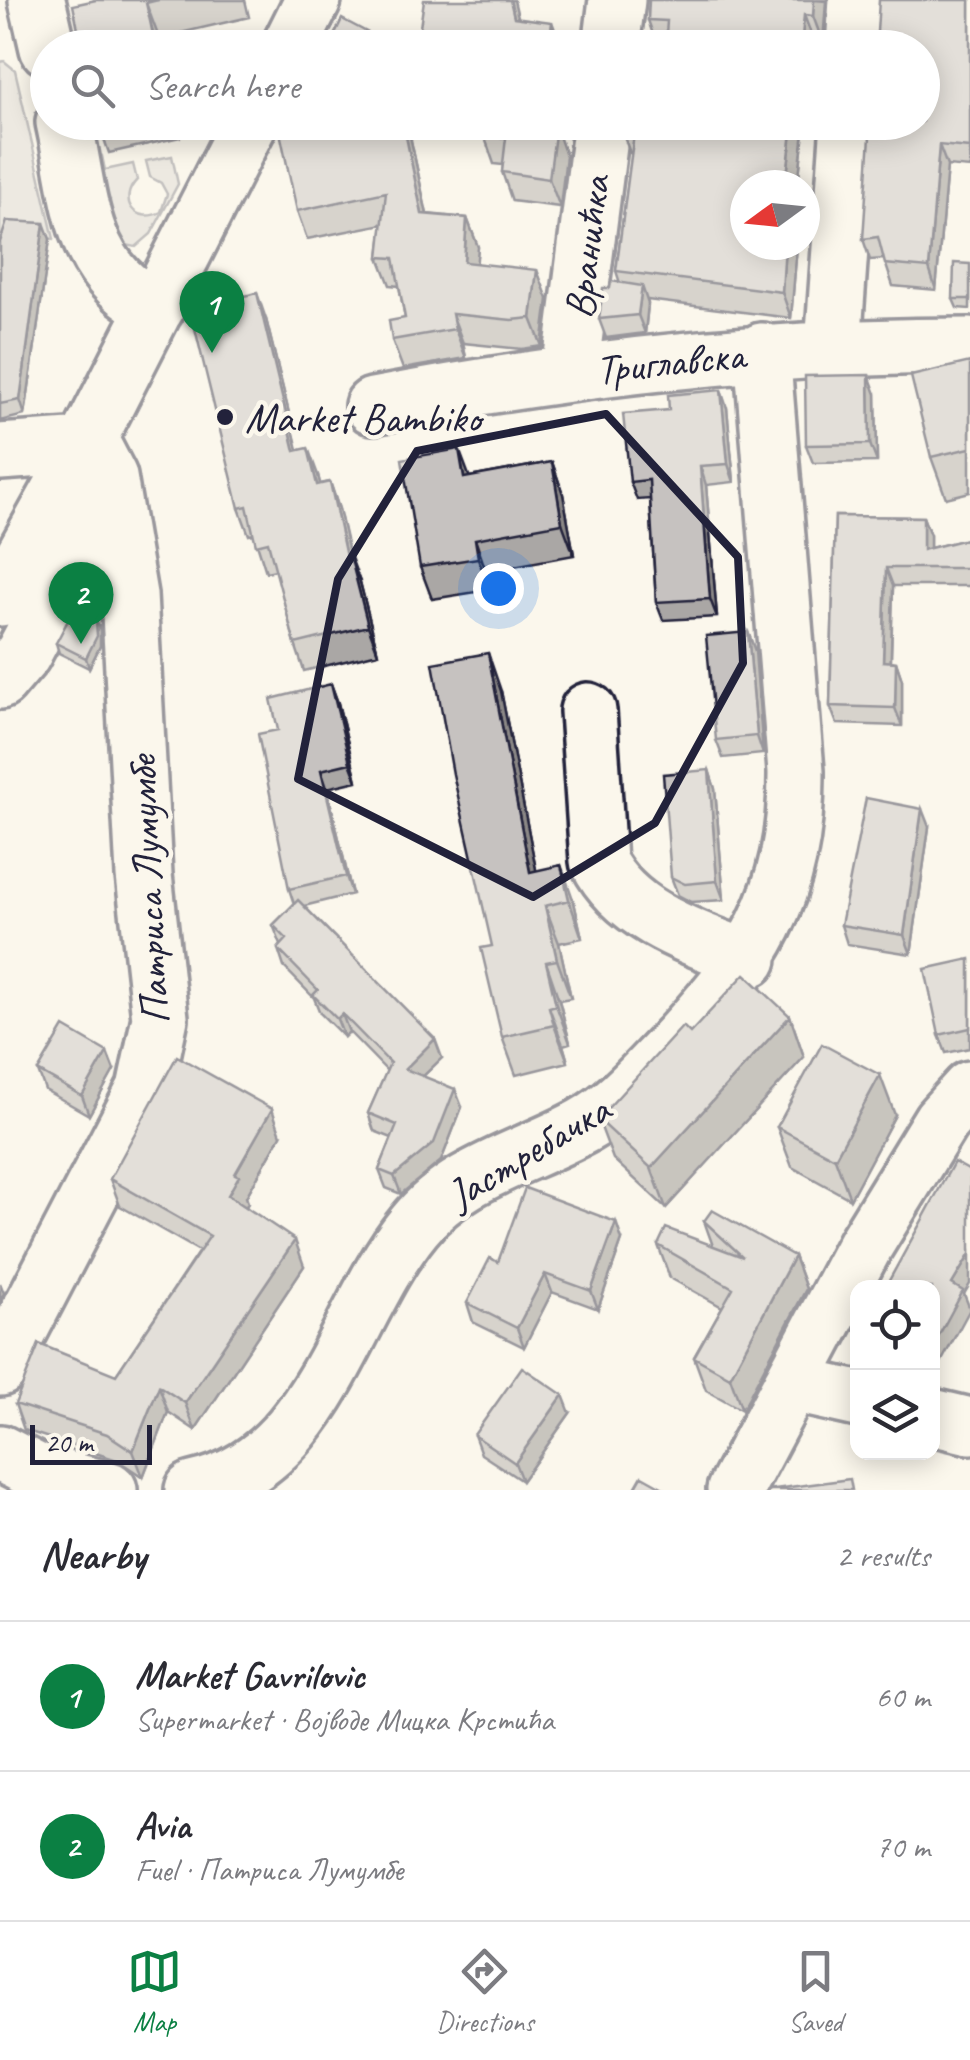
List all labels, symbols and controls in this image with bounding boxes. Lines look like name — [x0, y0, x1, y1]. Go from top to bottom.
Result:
search box — [30, 30, 940, 140]
icon: search — [65, 58, 120, 113]
text: Search here — [145, 62, 300, 109]
street label: Вранићка — [552, 170, 623, 321]
north arrow — [730, 170, 820, 260]
pin: 1 — [180, 270, 244, 353]
street label: Триглавска — [593, 328, 751, 397]
place label: Market Bambiko — [245, 392, 485, 445]
marker: Market Bambiko — [214, 406, 236, 428]
pin: 2 — [48, 562, 114, 644]
your location — [473, 563, 524, 614]
street label: Патриса Лумумбе — [115, 752, 182, 1026]
street label: Јастребачка — [436, 1082, 622, 1222]
map controls — [850, 1280, 940, 1460]
button: locate — [850, 1280, 940, 1370]
button: layers — [850, 1370, 940, 1460]
scale bar — [30, 1420, 152, 1464]
text: 20 m — [45, 1425, 93, 1460]
text: Nearby — [40, 1529, 146, 1582]
text: 2 results — [836, 1535, 930, 1576]
text: Market Gavrilovic — [135, 1652, 365, 1699]
text: 1 — [65, 1676, 80, 1717]
text: 60 m — [876, 1676, 930, 1717]
text: Supermarket · Војводе Мицка Крстића — [135, 1699, 554, 1740]
text: Avia — [135, 1802, 190, 1849]
text: 2 — [65, 1826, 80, 1867]
text: 70 m — [876, 1826, 930, 1867]
text: Fuel · Патриса Лумумбе — [135, 1849, 403, 1890]
tab: Map — [127, 1944, 182, 2039]
tab: Directions — [436, 1944, 534, 2039]
tab: Saved — [788, 1944, 843, 2039]

